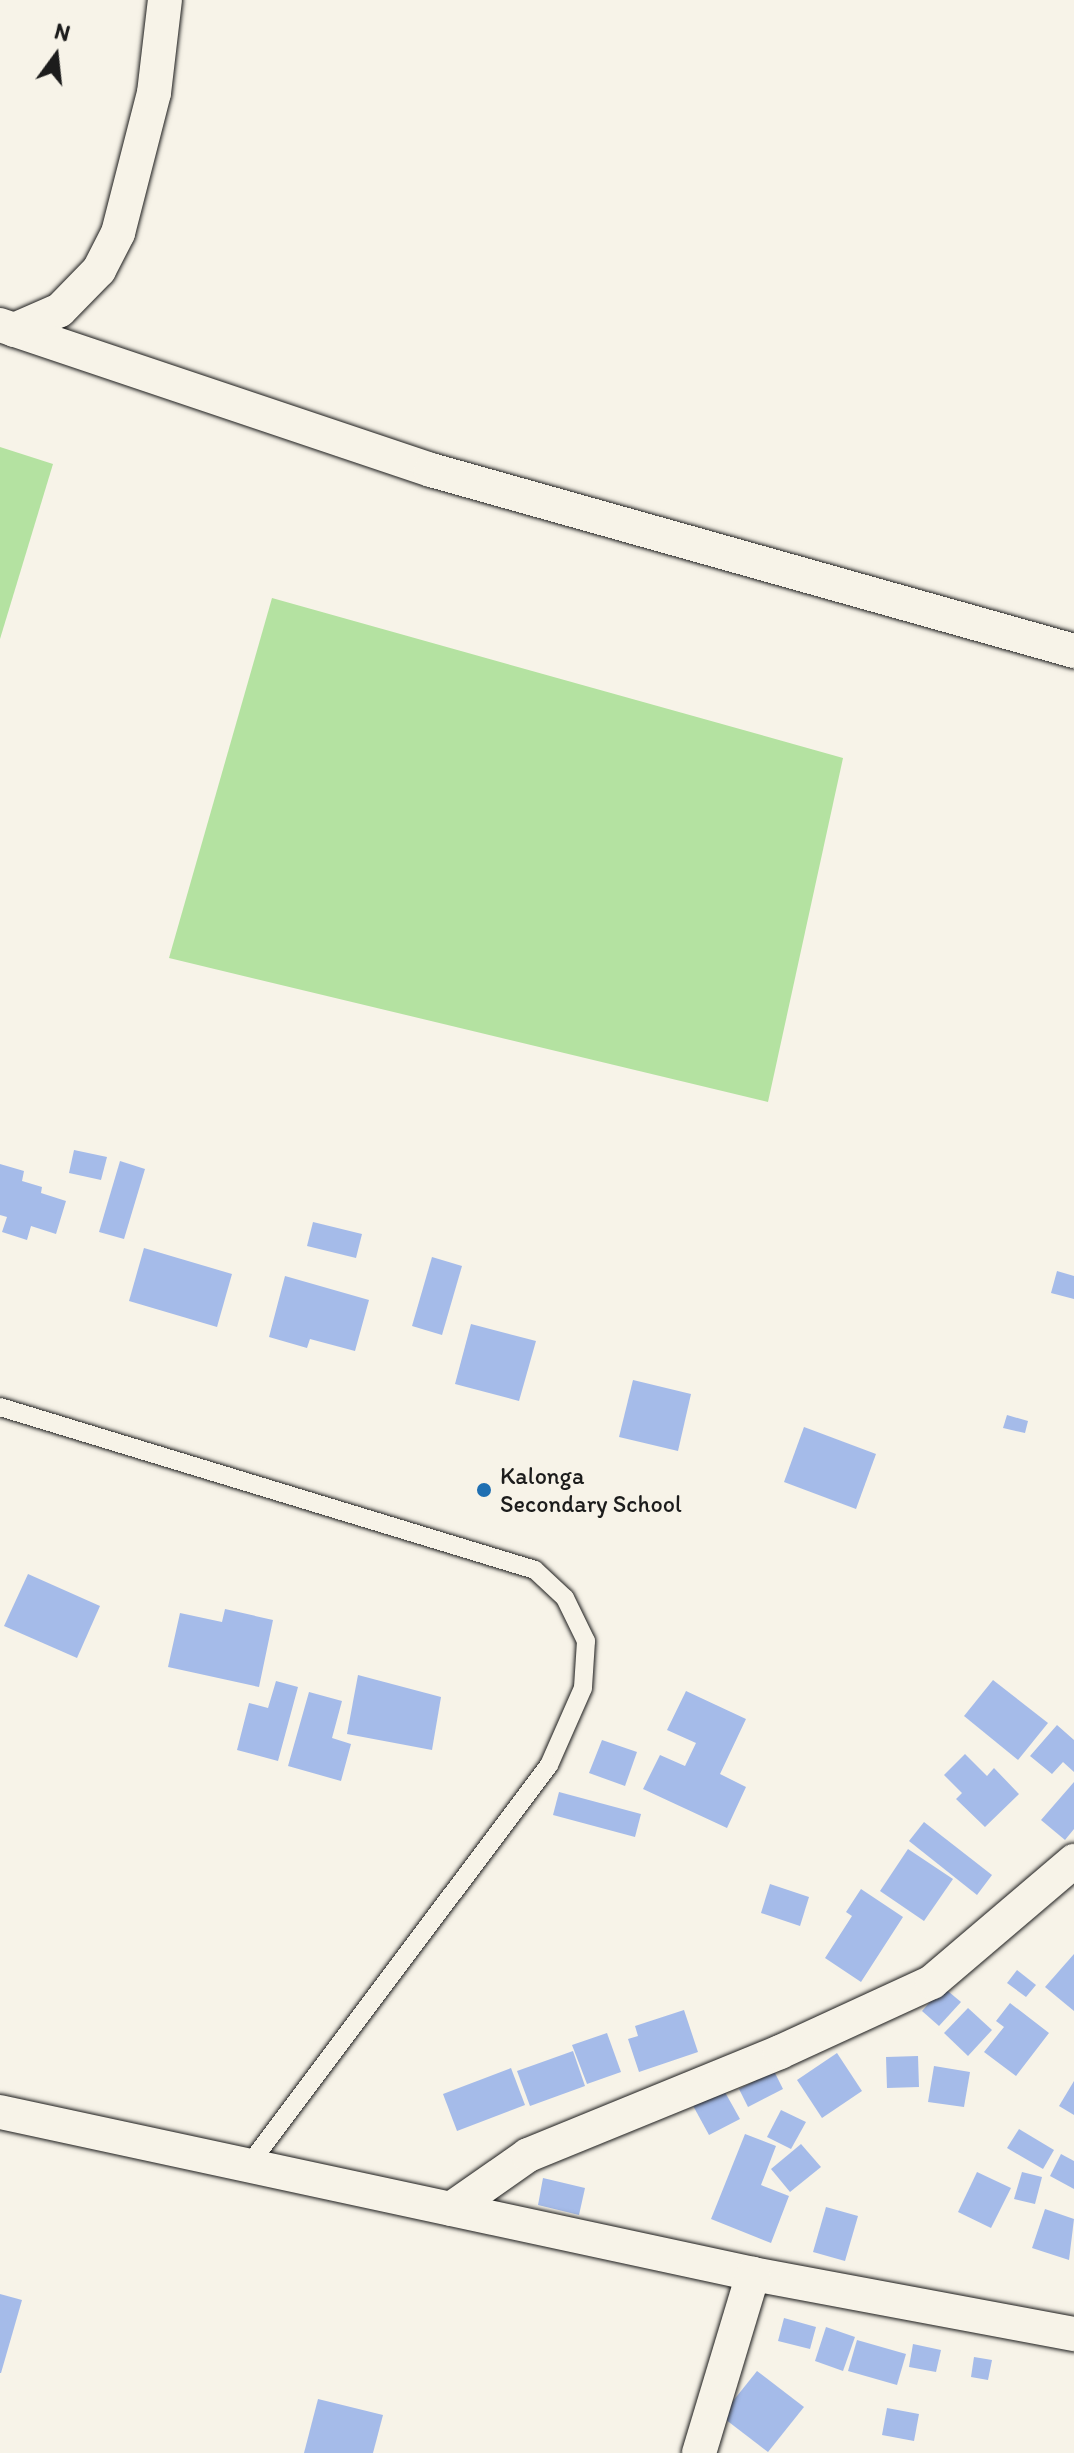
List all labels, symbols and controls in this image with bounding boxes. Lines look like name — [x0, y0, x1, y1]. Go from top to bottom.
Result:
north arrow — [16, 16, 96, 96]
text: N — [52, 17, 73, 47]
place label: Kalonga Secondary School — [500, 1462, 681, 1518]
marker: Kalonga Secondary School — [475, 1481, 493, 1499]

